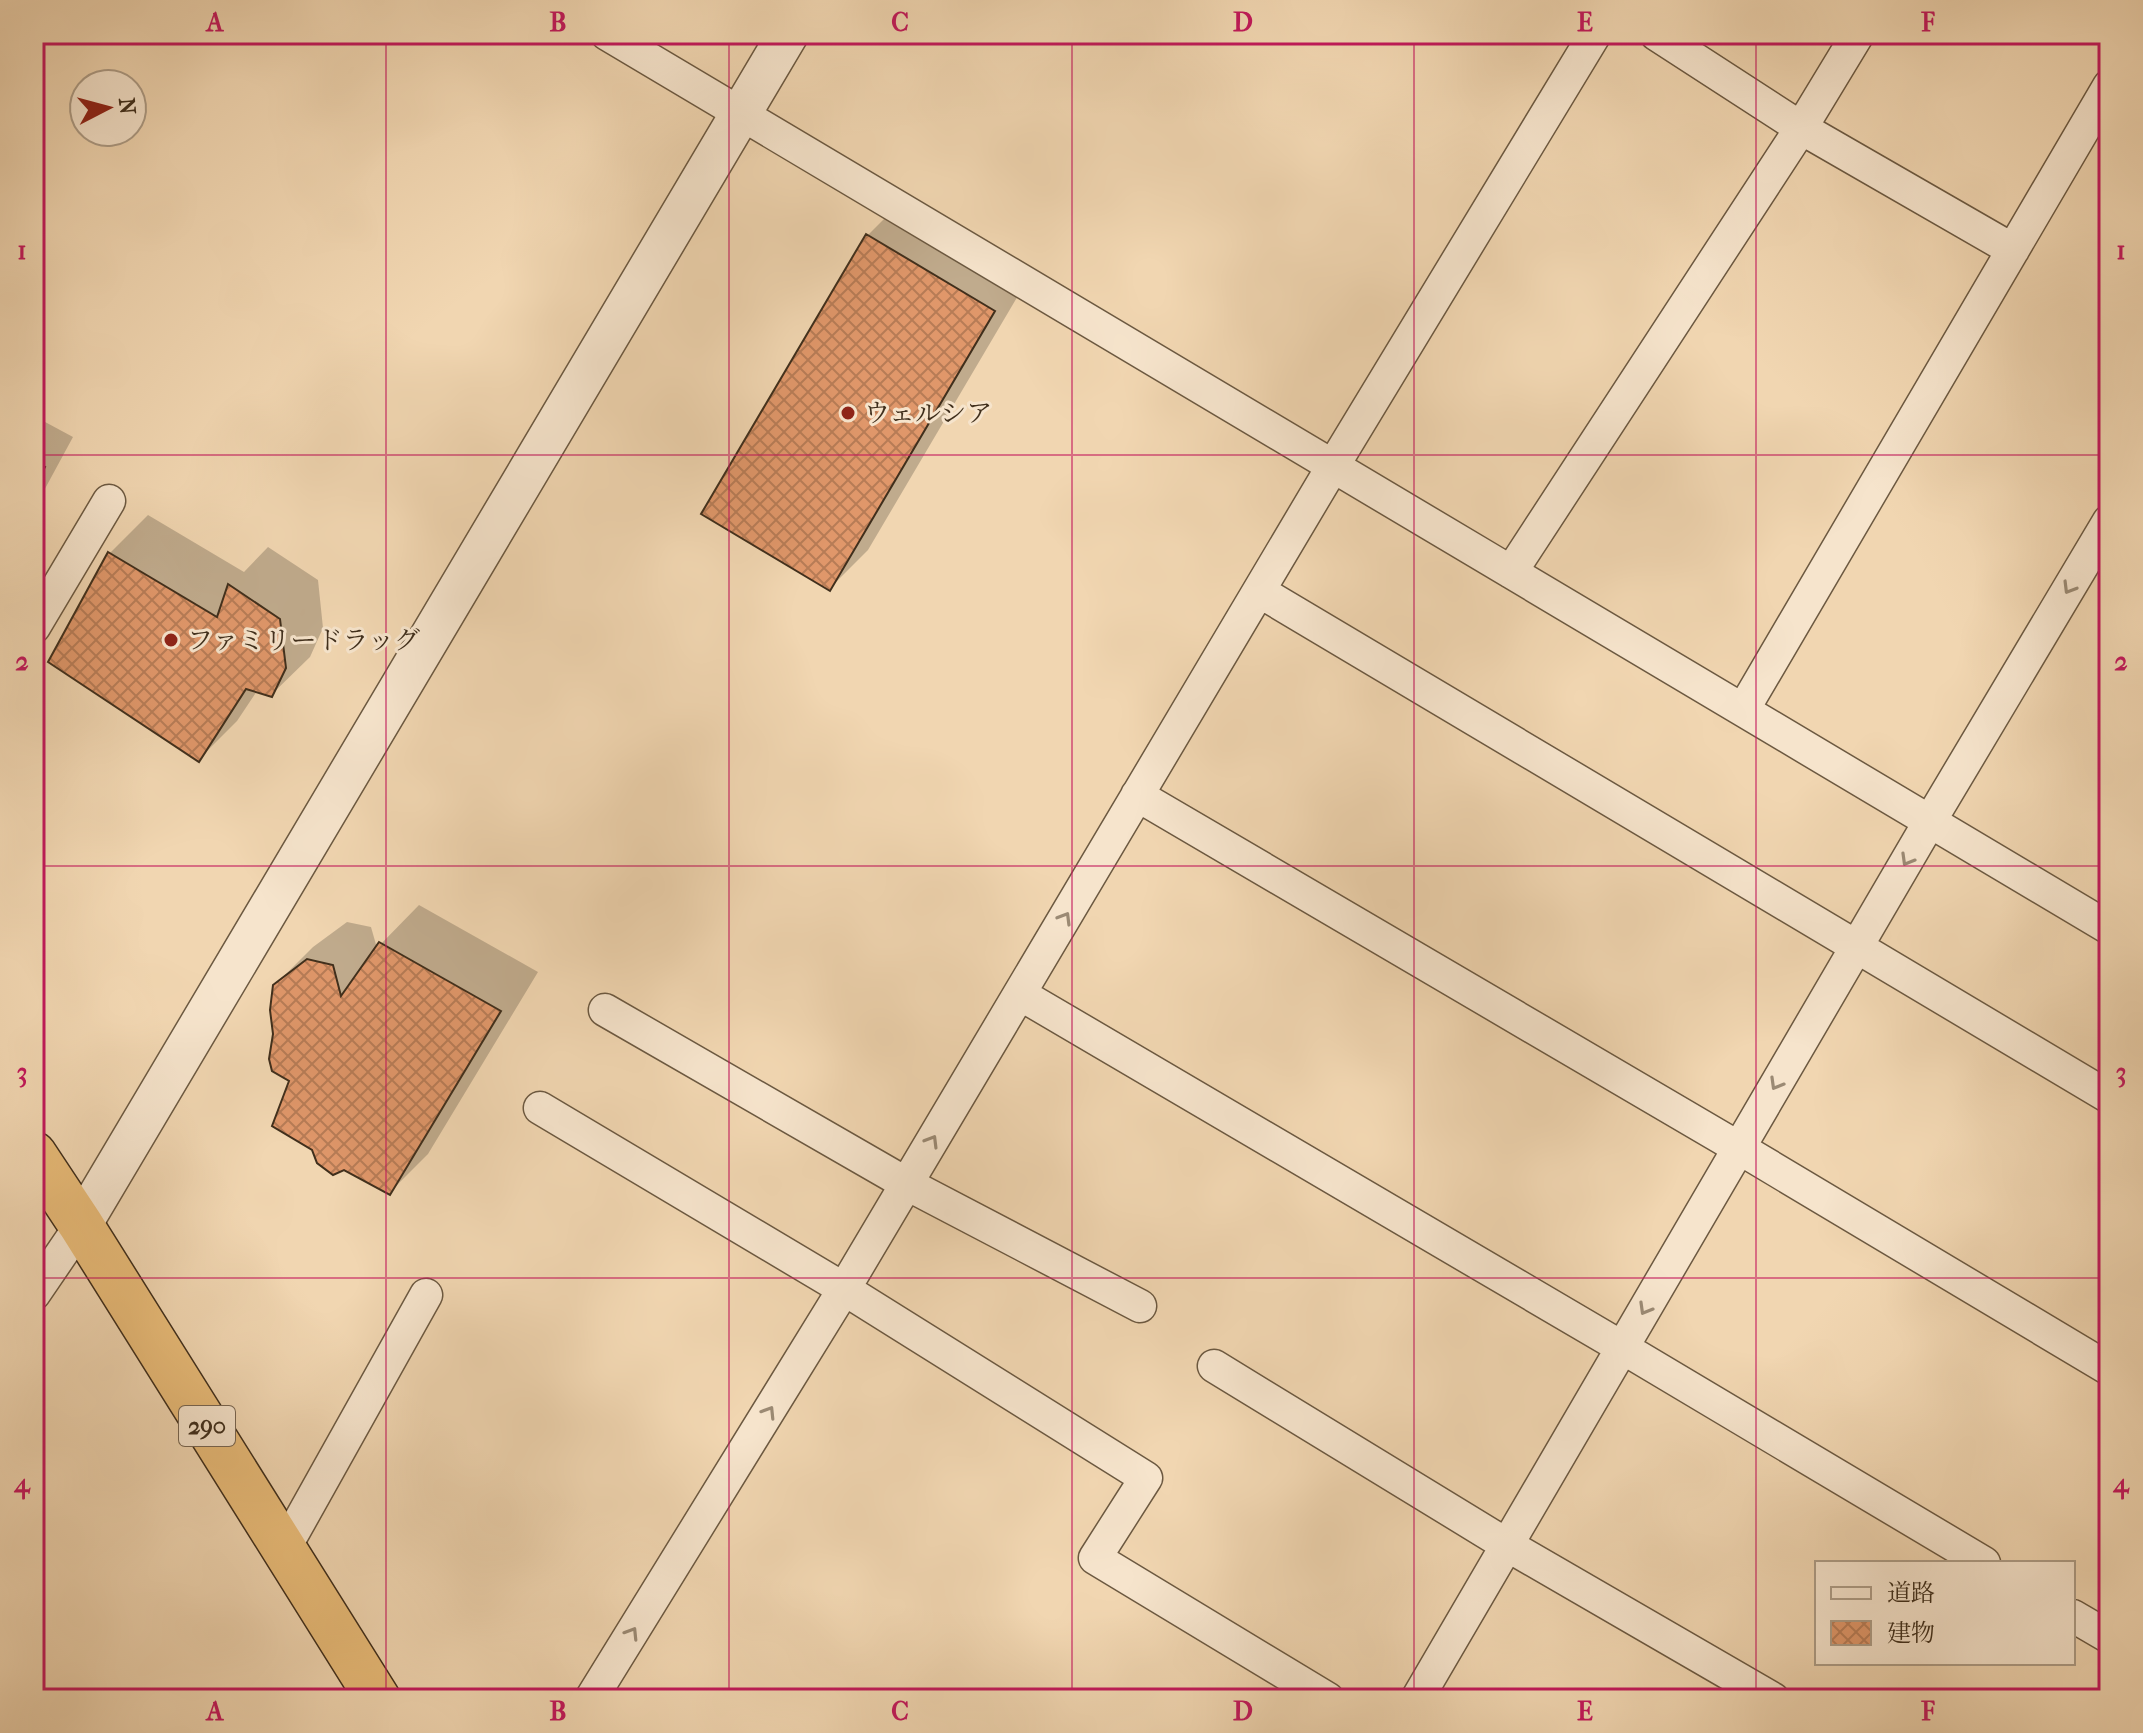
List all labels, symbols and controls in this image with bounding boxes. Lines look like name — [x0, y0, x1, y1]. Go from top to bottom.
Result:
text: A — [205, 7, 225, 38]
text: B — [550, 7, 567, 38]
text: C — [891, 7, 909, 38]
text: D — [1233, 7, 1253, 38]
text: E — [1577, 7, 1593, 38]
text: F — [1920, 7, 1935, 38]
north arrow — [68, 68, 148, 148]
text: N — [113, 96, 141, 116]
text: 1 — [17, 235, 27, 266]
text: 1 — [2116, 235, 2126, 266]
place label: ウェルシア — [864, 398, 992, 429]
marker: ウェルシア — [839, 404, 857, 422]
one-way arrow — [2063, 579, 2079, 594]
place label: ファミリードラッグ — [187, 625, 420, 656]
marker: ファミリードラッグ — [162, 631, 180, 649]
text: 2 — [15, 646, 29, 677]
text: 2 — [2114, 646, 2128, 677]
one-way arrow — [1901, 851, 1917, 866]
one-way arrow — [1055, 912, 1071, 926]
text: 3 — [17, 1057, 27, 1088]
text: 3 — [2116, 1057, 2126, 1088]
one-way arrow — [1770, 1075, 1786, 1090]
one-way arrow — [922, 1135, 938, 1150]
one-way arrow — [1639, 1300, 1655, 1315]
road number: 290 — [179, 1406, 235, 1446]
one-way arrow — [759, 1406, 774, 1420]
text: 4 — [13, 1468, 31, 1500]
text: 4 — [2112, 1468, 2130, 1500]
legend — [1815, 1561, 2075, 1665]
text: 道路 — [1887, 1579, 1935, 1607]
text: 建物 — [1887, 1619, 1935, 1647]
one-way arrow — [622, 1627, 638, 1642]
text: A — [205, 1696, 225, 1727]
text: B — [550, 1696, 567, 1727]
text: C — [891, 1696, 909, 1727]
text: D — [1233, 1696, 1253, 1727]
text: E — [1577, 1696, 1593, 1727]
text: F — [1920, 1696, 1935, 1727]

